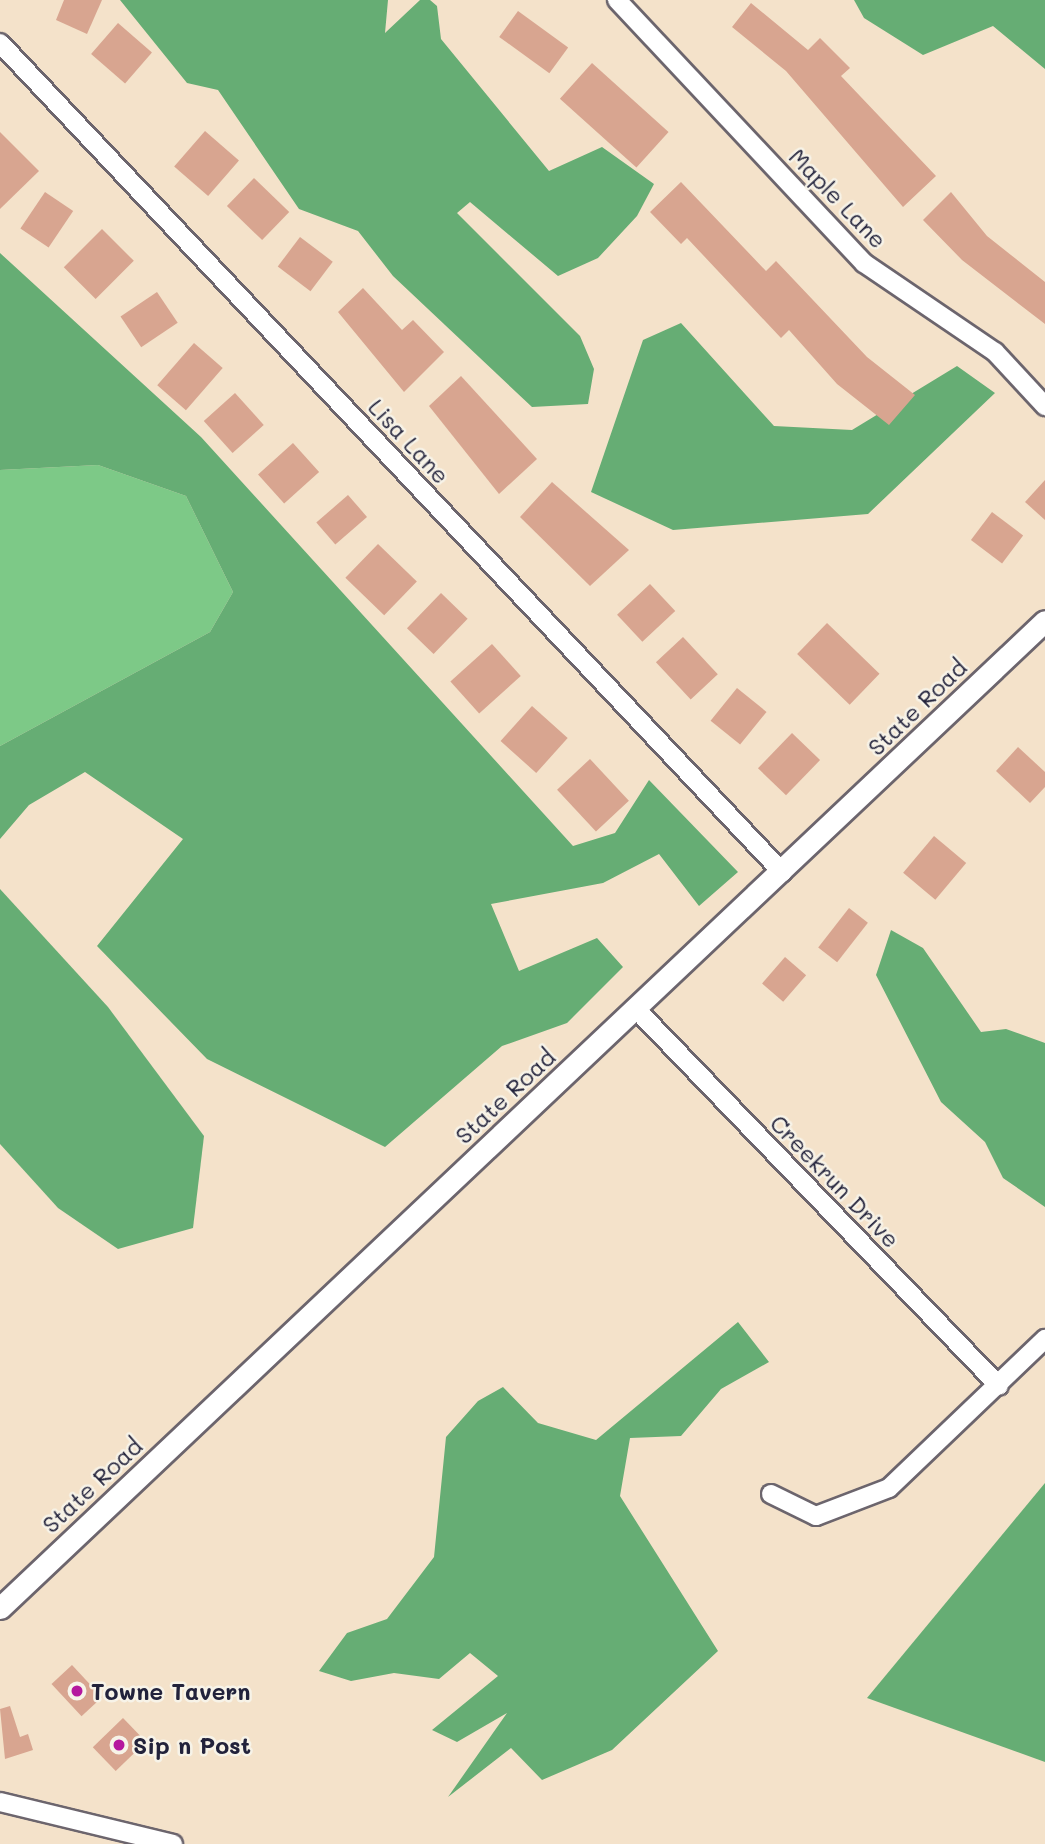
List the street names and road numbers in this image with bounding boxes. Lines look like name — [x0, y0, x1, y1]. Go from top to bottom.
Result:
street label: Maple Lane — [784, 143, 892, 253]
street label: Lisa Lane — [363, 393, 455, 489]
street label: State Road — [862, 653, 972, 761]
street label: State Road — [449, 1043, 561, 1149]
street label: Creekrun Drive — [765, 1109, 905, 1253]
street label: State Road — [36, 1432, 148, 1538]

